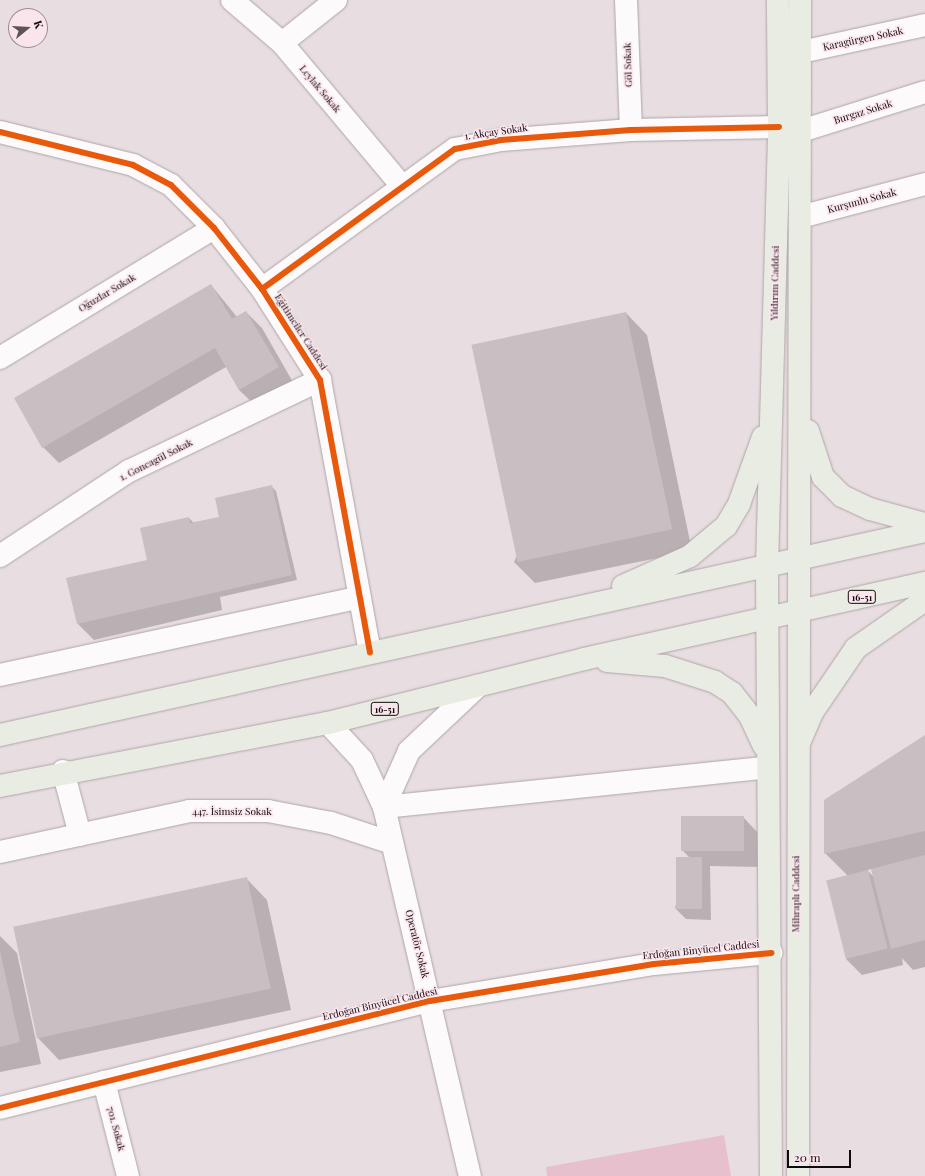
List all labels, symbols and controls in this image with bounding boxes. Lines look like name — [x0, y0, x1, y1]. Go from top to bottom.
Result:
north arrow — [8, 8, 48, 48]
text: K — [31, 18, 47, 30]
street label: Karagürgen Sokak — [822, 25, 904, 53]
street label: Göl Sokak — [621, 43, 635, 87]
street label: Leylak Sokak — [297, 63, 343, 115]
street label: Burgaz Sokak — [832, 97, 894, 127]
street label: 1. Akçay Sokak — [463, 122, 529, 142]
street label: Kurşunlu Sokak — [826, 186, 898, 216]
street label: Yıldırım Caddesi — [768, 246, 782, 320]
street label: Oğuzlar Sokak — [76, 271, 138, 315]
street label: Eğitimciler Caddesi — [272, 292, 330, 372]
street label: 1. Goncagül Sokak — [118, 436, 194, 484]
road number: 16-51 — [847, 590, 877, 604]
road number: 16-51 — [370, 702, 400, 716]
street label: 447. İsimsiz Sokak — [192, 806, 272, 818]
street label: Mihraplı Caddesi — [790, 856, 802, 932]
street label: Operatör Sokak — [403, 908, 431, 980]
street label: Erdoğan Binyücel Caddesi — [642, 938, 760, 962]
street label: Erdoğan Binyücel Caddesi — [322, 985, 438, 1023]
street label: 701. Sokak — [104, 1106, 128, 1152]
scale bar — [789, 1142, 853, 1168]
text: 20 m — [794, 1149, 821, 1165]

